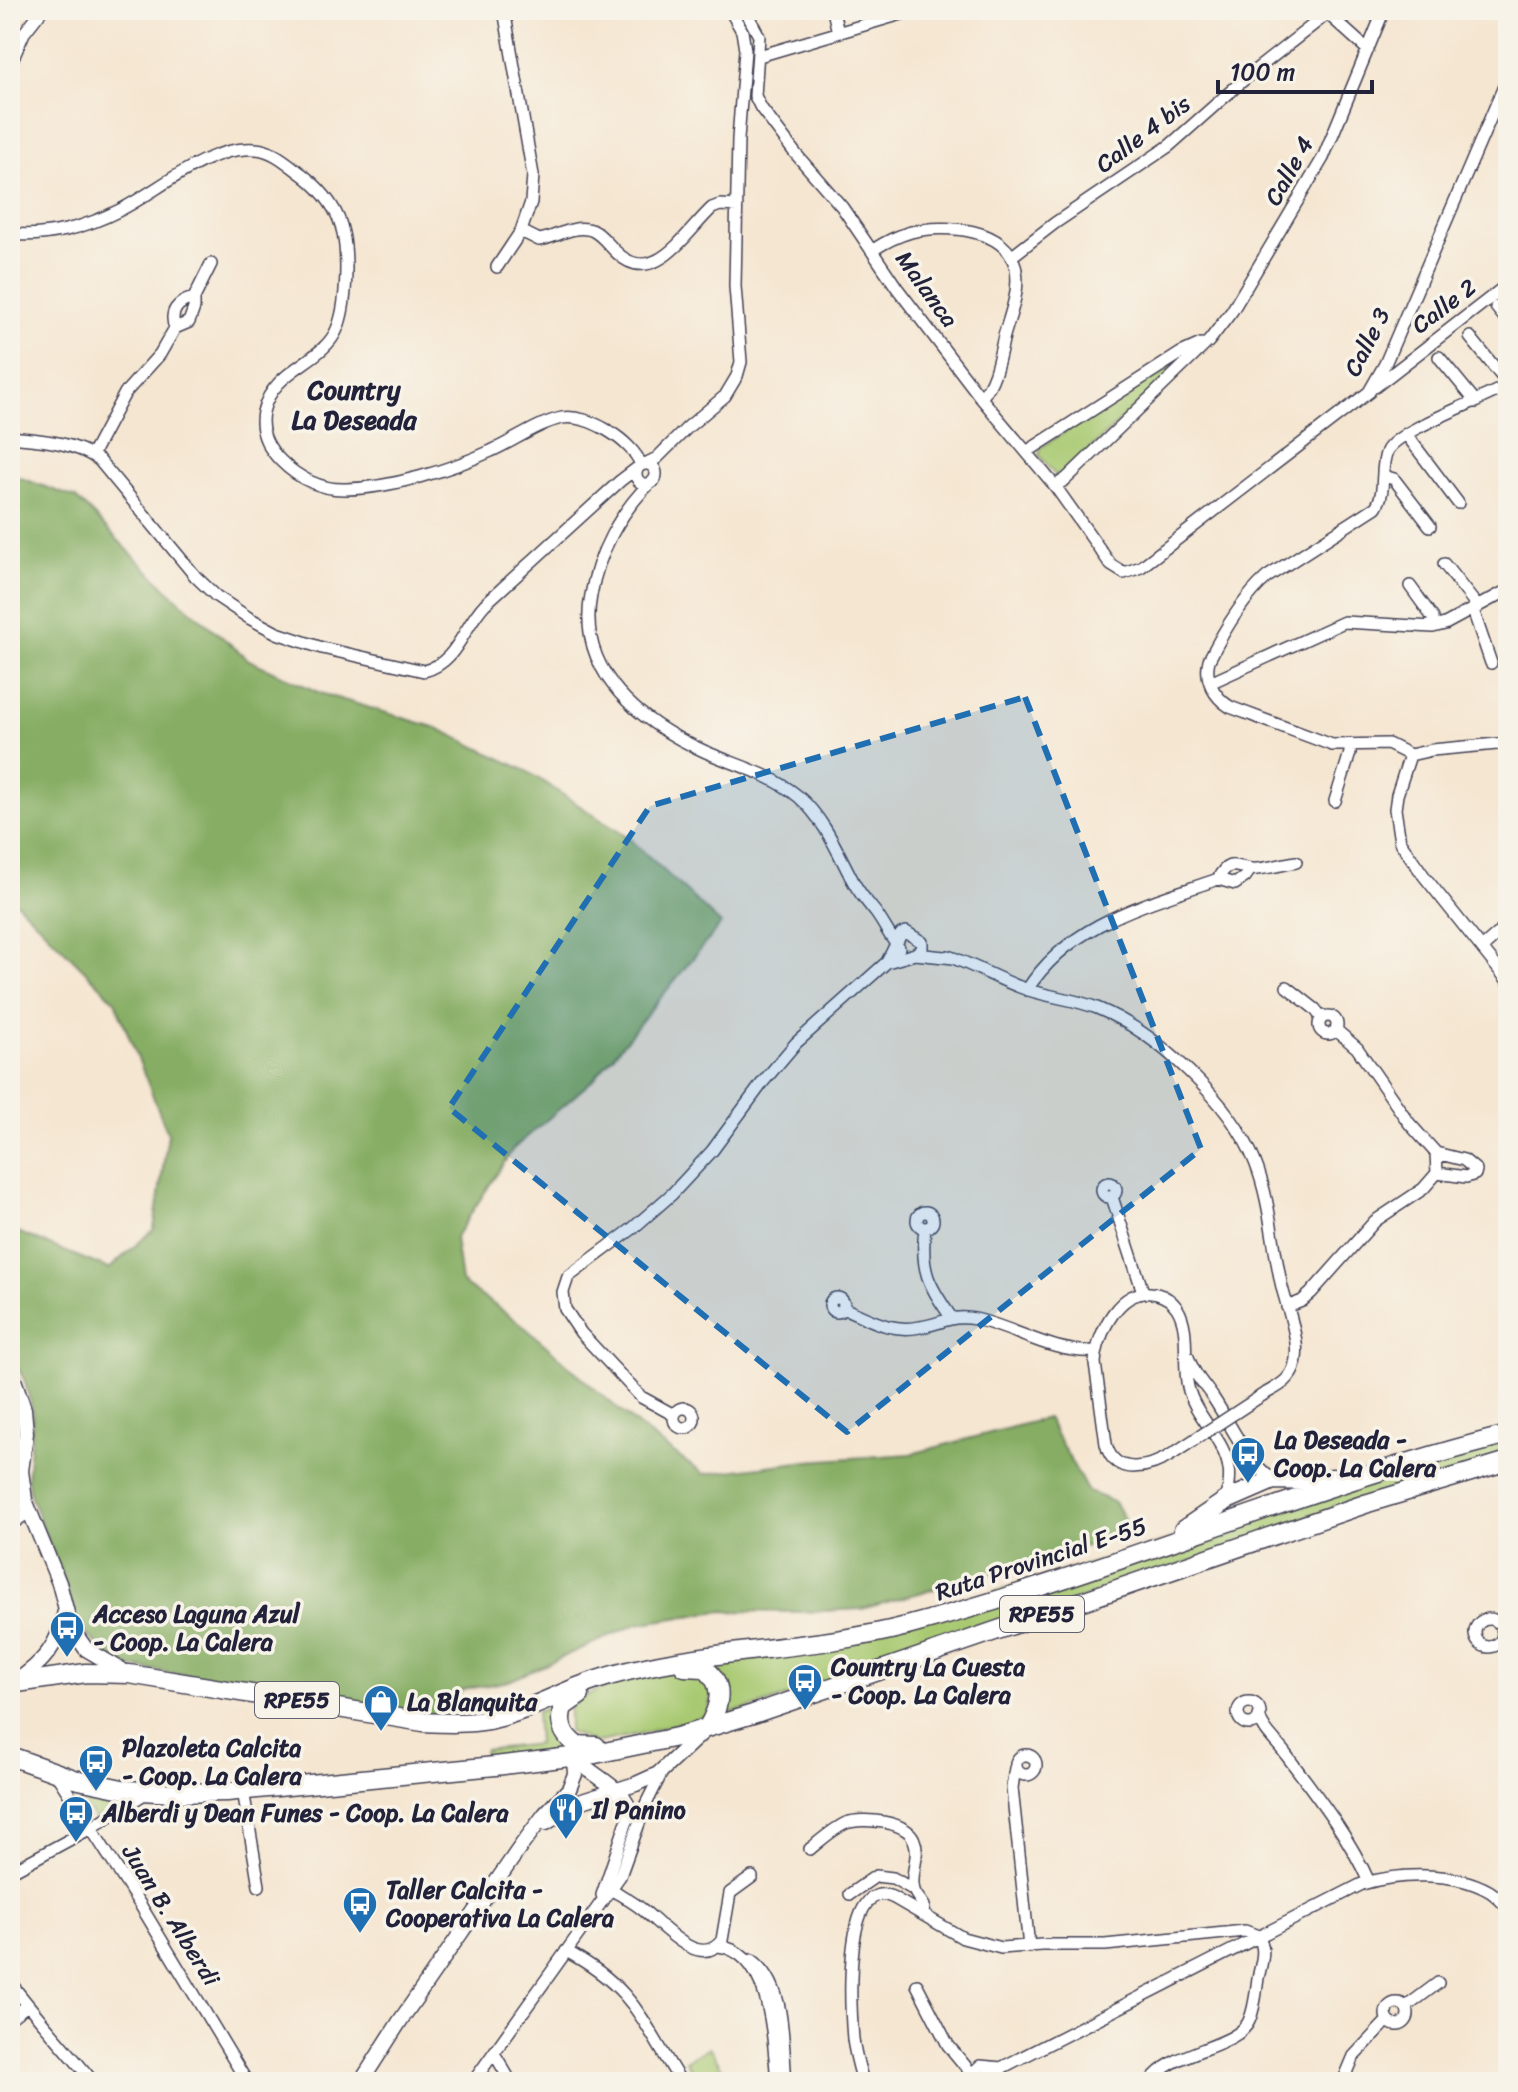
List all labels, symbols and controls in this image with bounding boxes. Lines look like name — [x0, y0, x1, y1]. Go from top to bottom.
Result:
scale bar — [1218, 44, 1372, 94]
text: 100 m — [1230, 51, 1295, 93]
street label: Calle 4 bis — [1086, 83, 1201, 184]
street label: Calle 4 — [1253, 128, 1325, 214]
street label: Malanca — [884, 241, 970, 337]
street label: Calle 2 — [1402, 267, 1486, 345]
street label: Calle 3 — [1332, 300, 1402, 384]
district label: Country La Deseada — [291, 367, 417, 443]
place label: La Deseada - Coop. La Calera — [1273, 1419, 1437, 1489]
bus stop icon: La Deseada - Coop. La Calera — [1229, 1435, 1267, 1485]
street label: Ruta Provincial E-55 — [930, 1505, 1152, 1613]
place label: Acceso Laguna Azul - Coop. La Calera — [92, 1593, 301, 1663]
road number: RPE55 — [1000, 1596, 1084, 1632]
bus stop icon: Acceso Laguna Azul - Coop. La Calera — [48, 1609, 86, 1659]
place label: Country La Cuesta - Coop. La Calera — [830, 1646, 1025, 1716]
bus stop icon: Country La Cuesta - Coop. La Calera — [786, 1662, 824, 1712]
place label: La Blanquita — [407, 1681, 538, 1723]
road number: RPE55 — [255, 1682, 339, 1718]
shop icon: La Blanquita — [362, 1683, 400, 1733]
place label: Plazoleta Calcita - Coop. La Calera — [122, 1727, 303, 1797]
bus stop icon: Plazoleta Calcita - Coop. La Calera — [77, 1743, 115, 1793]
place label: Il Panino — [590, 1789, 686, 1831]
restaurant icon: Il Panino — [547, 1791, 585, 1841]
place label: Alberdi y Dean Funes - Coop. La Calera — [101, 1792, 509, 1834]
bus stop icon: Alberdi y Dean Funes - Coop. La Calera — [57, 1794, 95, 1844]
street label: Juan B. Alberdi — [110, 1835, 232, 1996]
place label: Taller Calcita - Cooperativa La Calera — [385, 1869, 614, 1939]
bus stop icon: Taller Calcita - Cooperativa La Calera — [341, 1885, 379, 1935]

